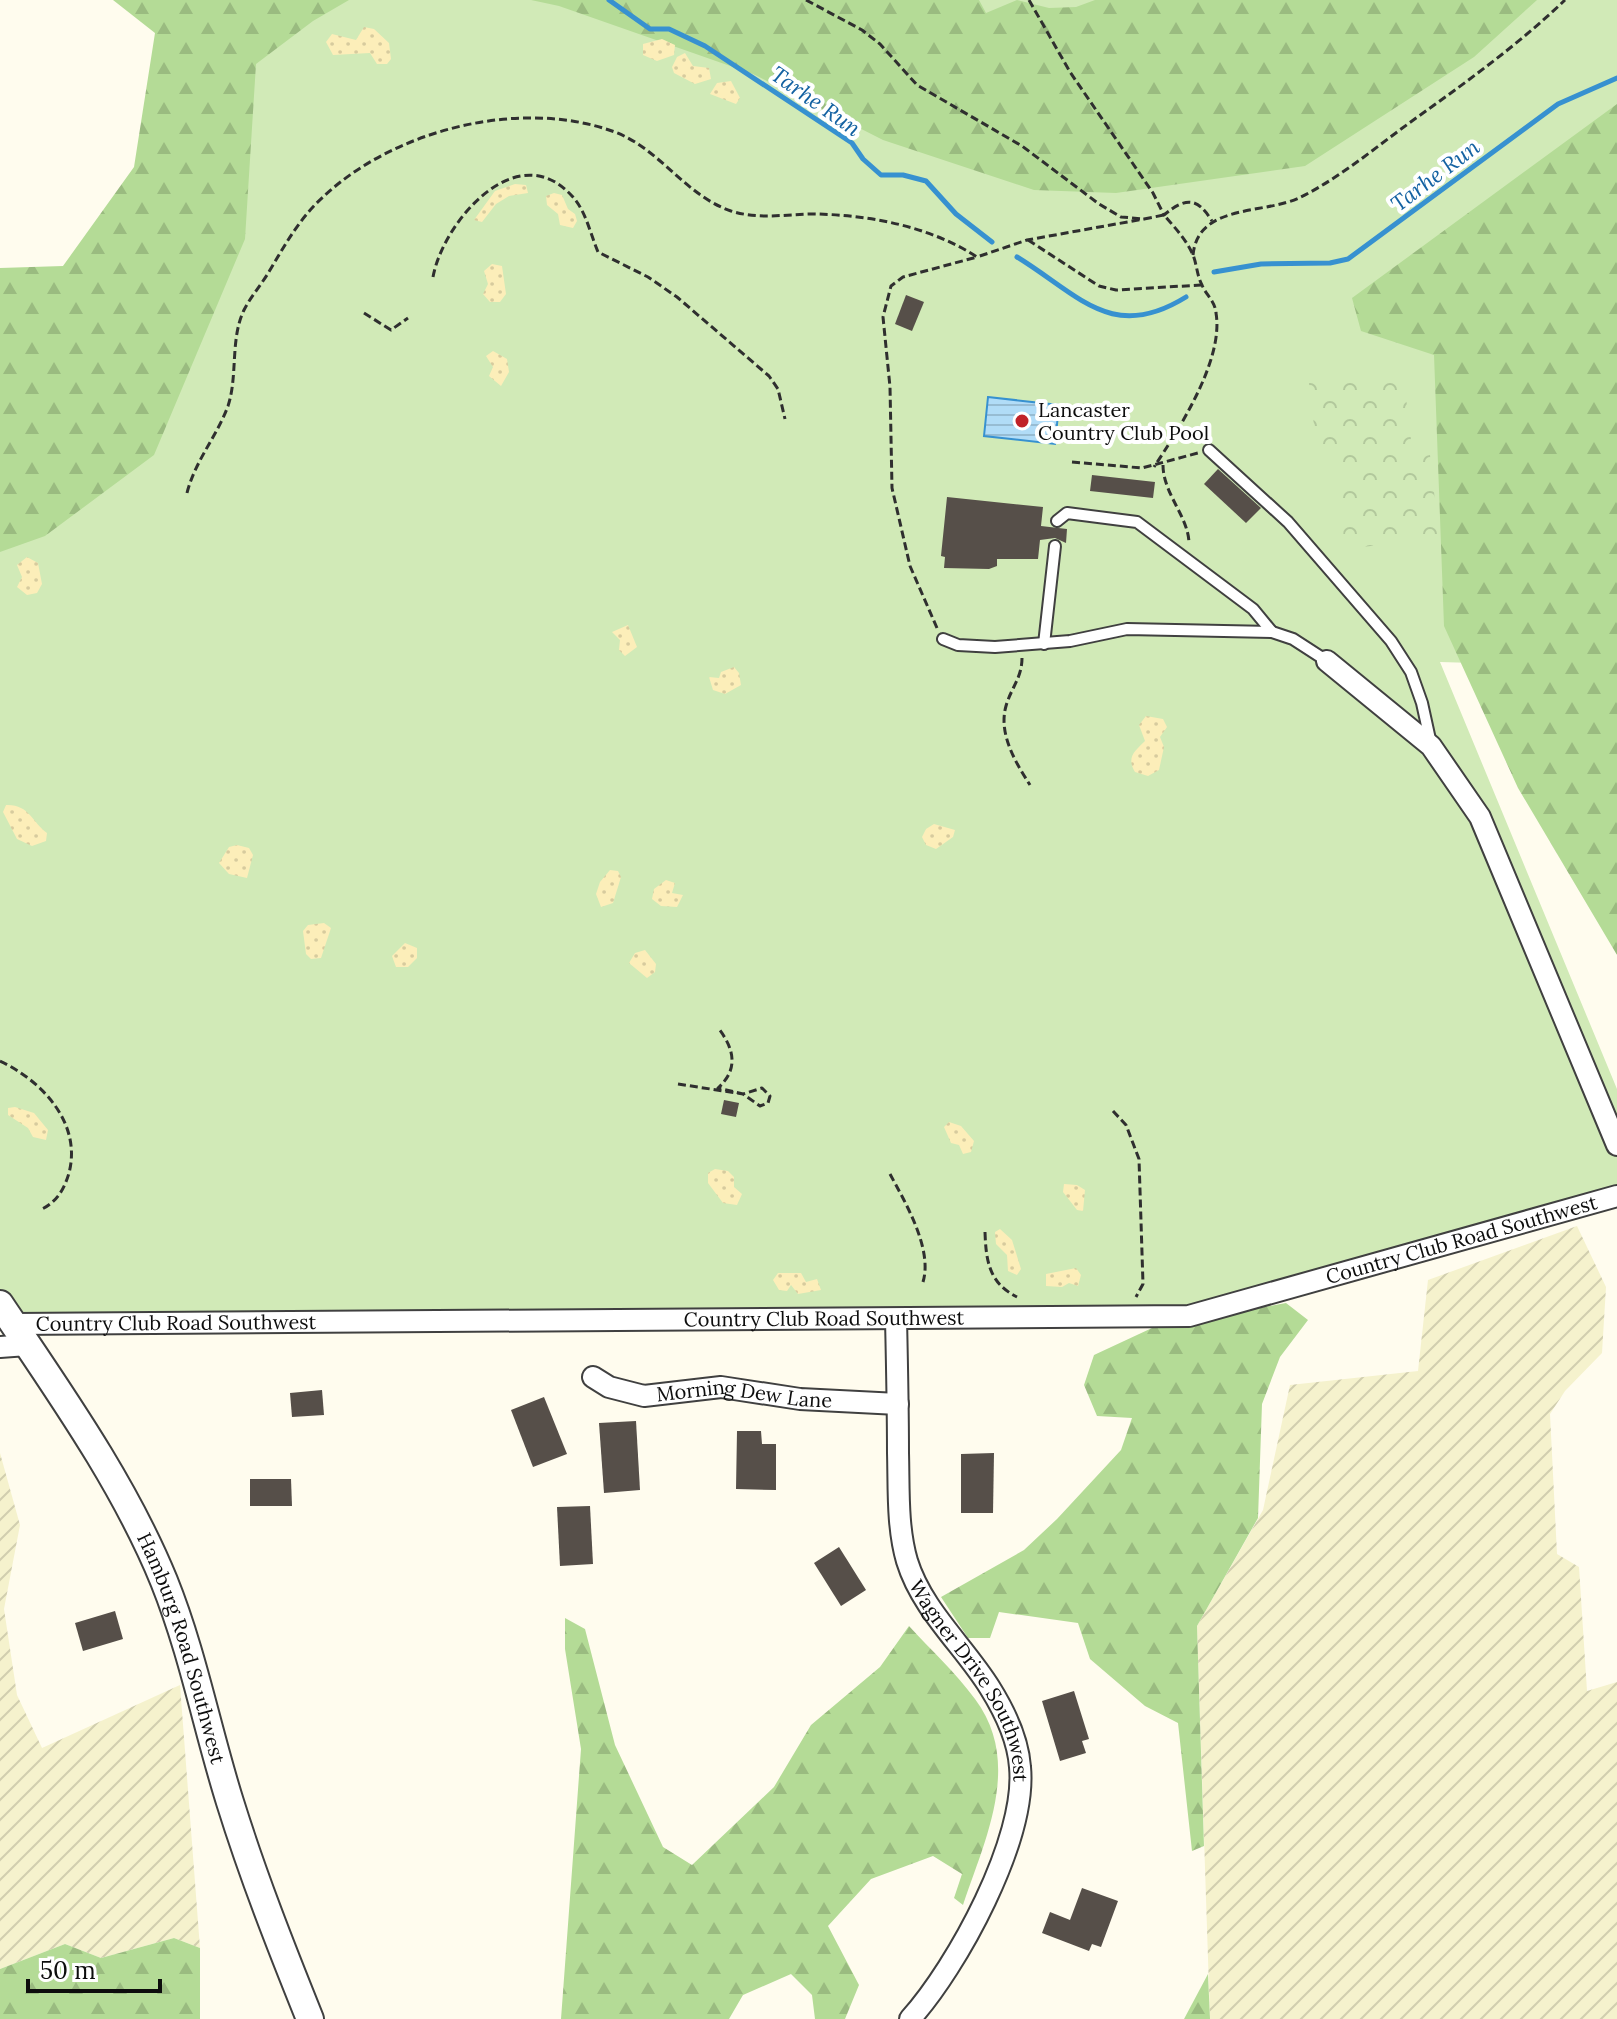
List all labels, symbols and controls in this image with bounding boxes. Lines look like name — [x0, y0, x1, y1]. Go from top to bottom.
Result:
water label: Tarhe Run — [765, 60, 867, 143]
water label: Tarhe Run — [1385, 132, 1485, 217]
place label: Lancaster Country Club Pool — [1038, 397, 1209, 445]
marker: Lancaster Country Club Pool — [1013, 412, 1031, 430]
street label: Country Club Road Southwest — [1323, 1189, 1600, 1289]
street label: Country Club Road Southwest — [684, 1305, 965, 1331]
street label: Country Club Road Southwest — [36, 1309, 317, 1336]
street label: Morning Dew Lane — [655, 1374, 833, 1413]
street label: Hamburg Road Southwest — [132, 1528, 231, 1767]
street label: Wagner Drive Southwest — [904, 1575, 1034, 1782]
scale bar — [28, 1943, 160, 1993]
text: 50 m — [40, 1955, 96, 1986]

